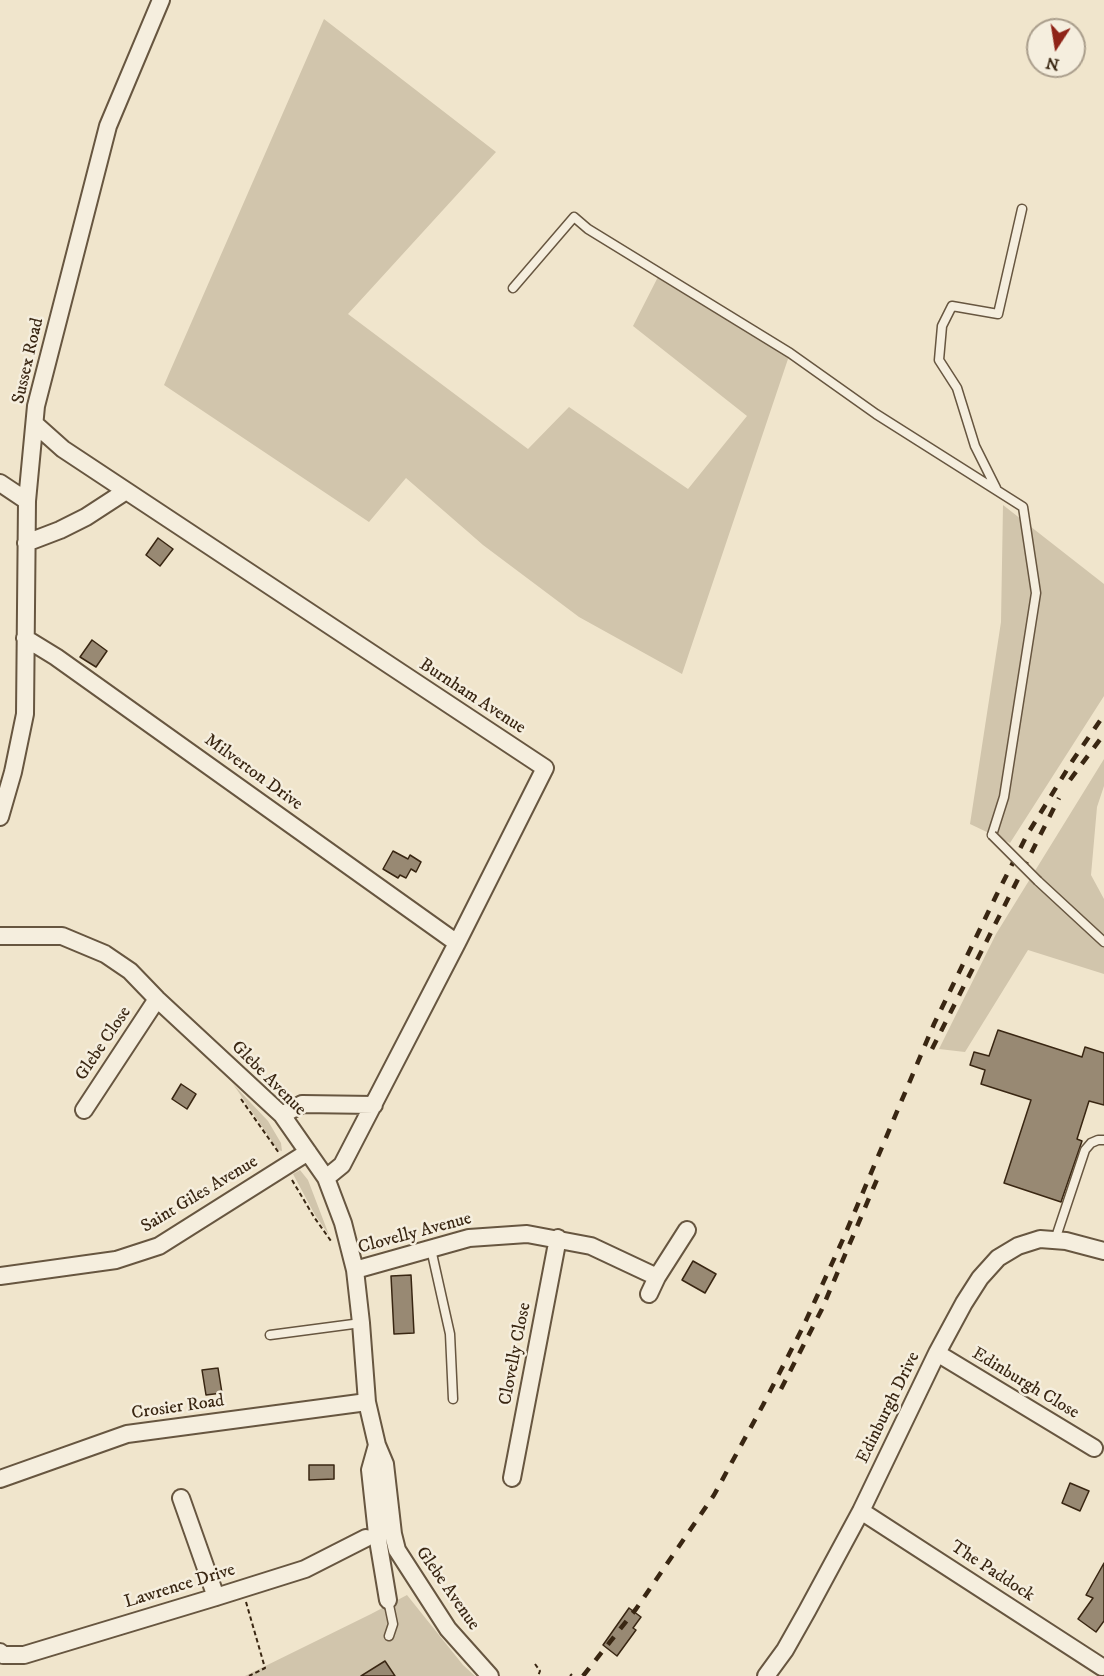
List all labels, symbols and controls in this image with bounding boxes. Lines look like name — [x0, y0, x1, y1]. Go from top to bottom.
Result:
north arrow — [1026, 18, 1086, 78]
text: N — [1044, 53, 1061, 75]
street label: Sussex Road — [9, 316, 49, 406]
street label: Burnham Avenue — [415, 655, 529, 739]
street label: Milverton Drive — [200, 730, 306, 816]
street label: Glebe Close — [71, 1003, 137, 1085]
street label: Glebe Avenue — [226, 1037, 310, 1121]
street label: Saint Giles Avenue — [138, 1152, 262, 1238]
street label: Clovelly Avenue — [356, 1209, 474, 1259]
street label: Clovelly Close — [495, 1301, 537, 1407]
street label: Edinburgh Close — [968, 1344, 1082, 1424]
street label: Edinburgh Drive — [853, 1349, 925, 1467]
street label: Crosier Road — [130, 1391, 226, 1425]
street label: The Paddock — [946, 1537, 1038, 1607]
street label: Glebe Avenue — [410, 1543, 484, 1635]
street label: Lawrence Drive — [122, 1560, 238, 1614]

